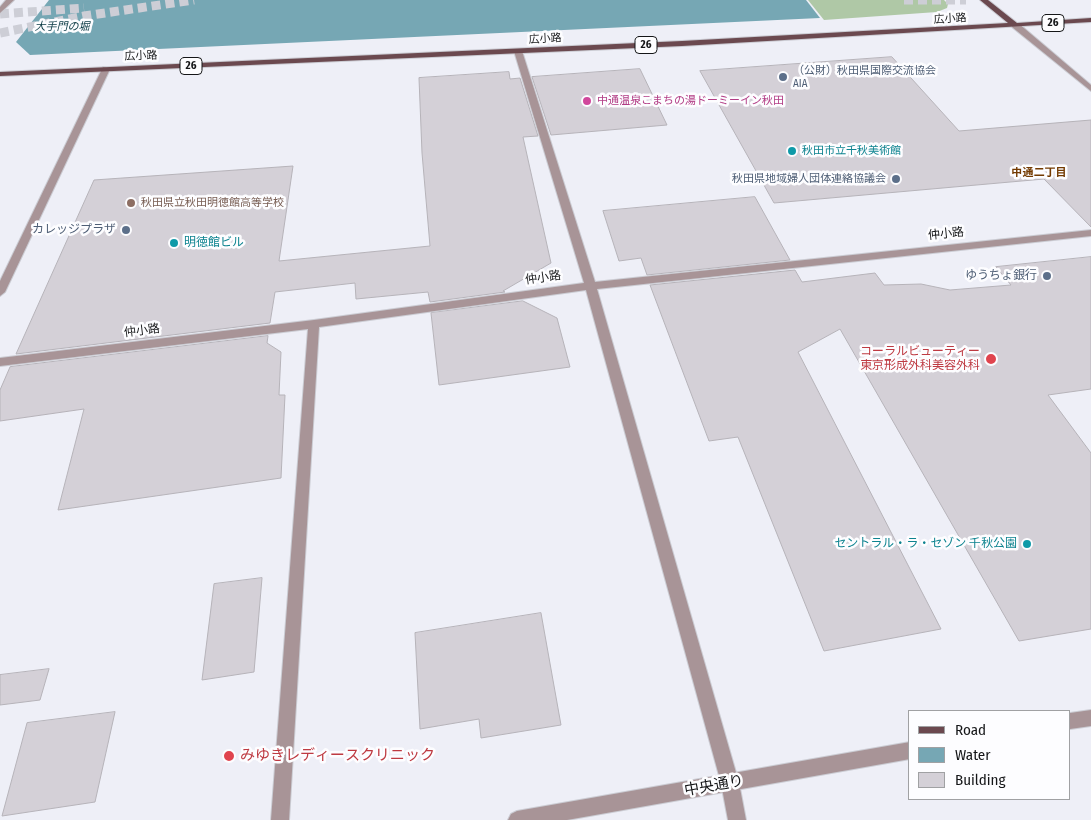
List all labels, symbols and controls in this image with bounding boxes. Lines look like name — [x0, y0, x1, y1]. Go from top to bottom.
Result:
street label: 広小路 — [933, 12, 967, 26]
road number: 26 — [1042, 14, 1064, 32]
water label: 大手門の堀 — [35, 20, 89, 34]
street label: 広小路 — [528, 32, 562, 46]
road number: 26 — [635, 36, 657, 54]
street label: 広小路 — [124, 49, 158, 63]
road number: 26 — [180, 58, 202, 74]
place label: （公財）秋田県国際交流協会 AIA — [793, 64, 936, 90]
marker: （公財）秋田県国際交流協会 AIA — [777, 71, 789, 83]
place label: 中通温泉こまちの湯ドーミーイン秋田 — [597, 94, 784, 108]
marker: 中通温泉こまちの湯ドーミーイン秋田 — [581, 95, 593, 107]
place label: 秋田市立千秋美術館 — [802, 144, 901, 158]
marker: 秋田市立千秋美術館 — [786, 145, 798, 157]
district label: 中通二丁目 — [1012, 166, 1066, 180]
place label: 秋田県地域婦人団体連絡協議会 — [732, 172, 886, 186]
marker: 秋田県地域婦人団体連絡協議会 — [890, 173, 902, 185]
place label: 秋田県立秋田明徳館高等学校 — [141, 196, 284, 210]
marker: 秋田県立秋田明徳館高等学校 — [125, 197, 137, 209]
place label: カレッジプラザ — [32, 223, 116, 237]
marker: カレッジプラザ — [120, 224, 132, 236]
street label: 仲小路 — [927, 225, 965, 243]
place label: 明徳館ビル — [184, 236, 244, 250]
marker: 明徳館ビル — [168, 237, 180, 249]
street label: 仲小路 — [524, 268, 562, 288]
place label: ゆうちょ銀行 — [965, 269, 1037, 283]
marker: ゆうちょ銀行 — [1041, 270, 1053, 282]
street label: 仲小路 — [123, 322, 161, 340]
place label: コーラルビューティー 東京形成外科美容外科 — [860, 345, 980, 373]
marker: コーラルビューティー 東京形成外科美容外科 — [984, 352, 998, 366]
place label: セントラル・ラ・セゾン 千秋公園 — [834, 537, 1017, 551]
marker: セントラル・ラ・セゾン 千秋公園 — [1021, 538, 1033, 550]
legend — [908, 710, 1071, 800]
text: Road — [955, 721, 986, 739]
text: Water — [955, 746, 990, 764]
place label: みゆきレディースクリニック — [240, 747, 435, 765]
marker: みゆきレディースクリニック — [222, 749, 236, 763]
text: Building — [955, 771, 1006, 789]
street label: 中央通り — [683, 772, 745, 800]

